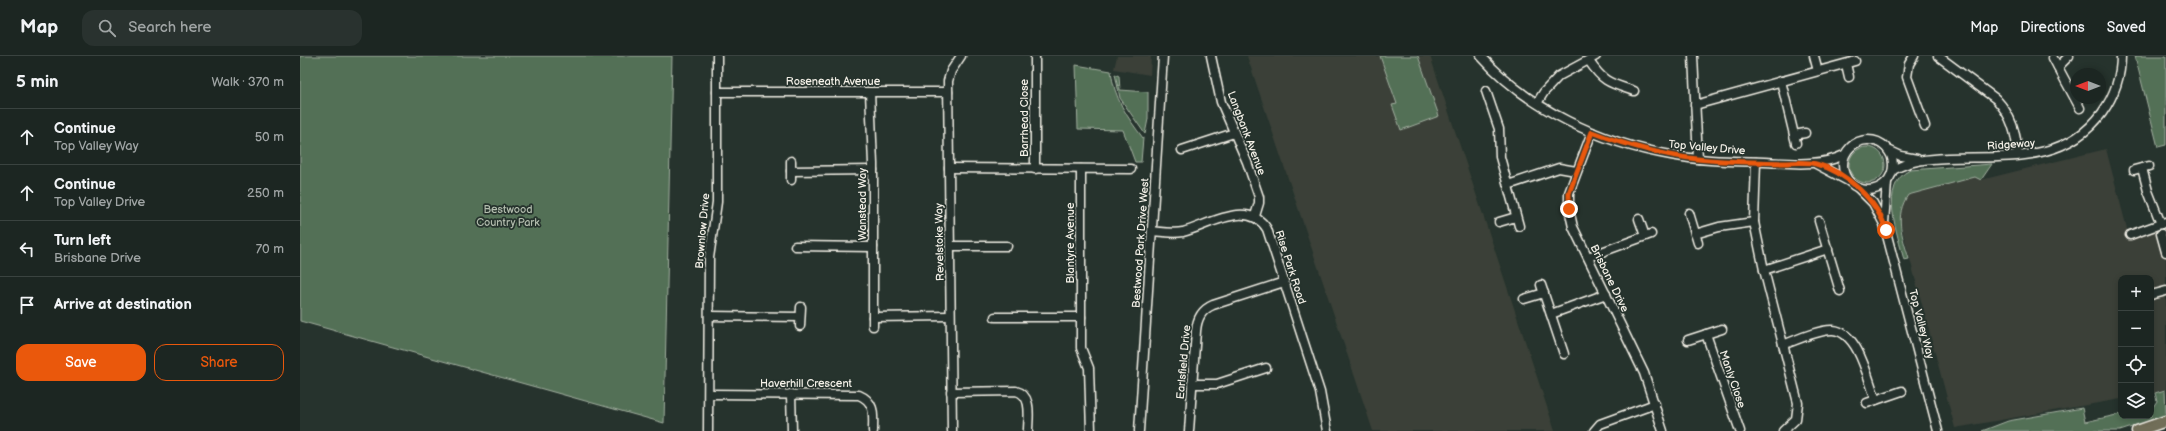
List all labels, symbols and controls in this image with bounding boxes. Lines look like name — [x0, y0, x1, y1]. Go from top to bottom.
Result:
search box — [82, 10, 362, 46]
text: Map — [20, 16, 58, 39]
icon: search — [96, 17, 118, 39]
text: Search here — [128, 18, 211, 37]
text: Map — [1970, 19, 1998, 36]
text: Directions — [2020, 19, 2085, 36]
text: Saved — [2107, 19, 2146, 36]
north arrow — [2070, 68, 2106, 104]
text: 5 min — [16, 72, 59, 92]
text: Walk · 370 m — [211, 74, 284, 90]
street label: Roseneath Avenue — [786, 75, 881, 88]
street label: Barrhead Close — [1018, 78, 1031, 157]
street label: Langbank Avenue — [1225, 89, 1269, 177]
text: Continue — [54, 119, 116, 138]
icon: ahead — [16, 126, 38, 148]
text: 50 m — [255, 129, 284, 145]
street label: Ridgeway — [1987, 136, 2036, 153]
text: Top Valley Way — [54, 138, 139, 154]
street label: Top Valley Drive — [1668, 138, 1746, 157]
street label: Wanstead Way — [856, 168, 869, 240]
text: Continue — [54, 175, 116, 194]
street label: Bestwood Park Drive West — [1129, 177, 1152, 308]
icon: ahead — [16, 182, 38, 204]
text: 250 m — [247, 185, 284, 201]
street label: Brownlow Drive — [693, 192, 712, 269]
text: Top Valley Drive — [54, 194, 145, 210]
route end — [1560, 200, 1578, 218]
street label: Blantyre Avenue — [1064, 202, 1077, 283]
park label: Bestwood Country Park — [476, 203, 540, 229]
street label: Revelstoke Way — [932, 203, 947, 281]
route start — [1877, 221, 1895, 239]
street label: Rise Park Road — [1272, 229, 1309, 306]
text: Turn left — [54, 231, 111, 250]
icon: left — [16, 238, 38, 260]
text: 70 m — [256, 241, 284, 257]
street label: Brisbane Drive — [1588, 242, 1632, 315]
text: Brisbane Drive — [54, 250, 141, 266]
map controls — [2118, 275, 2154, 419]
button: + — [2118, 275, 2154, 311]
street label: Top Valley Way — [1906, 288, 1937, 360]
icon: arrive — [16, 294, 38, 316]
text: Arrive at destination — [54, 295, 192, 314]
button: − — [2118, 311, 2154, 347]
street label: Earlsfield Drive — [1174, 324, 1193, 400]
button: Save — [16, 344, 146, 381]
button: Share — [154, 344, 284, 381]
button: locate — [2118, 347, 2154, 383]
street label: Manly Close — [1717, 349, 1749, 410]
street label: Haverhill Crescent — [760, 377, 853, 390]
button: layers — [2118, 383, 2154, 419]

